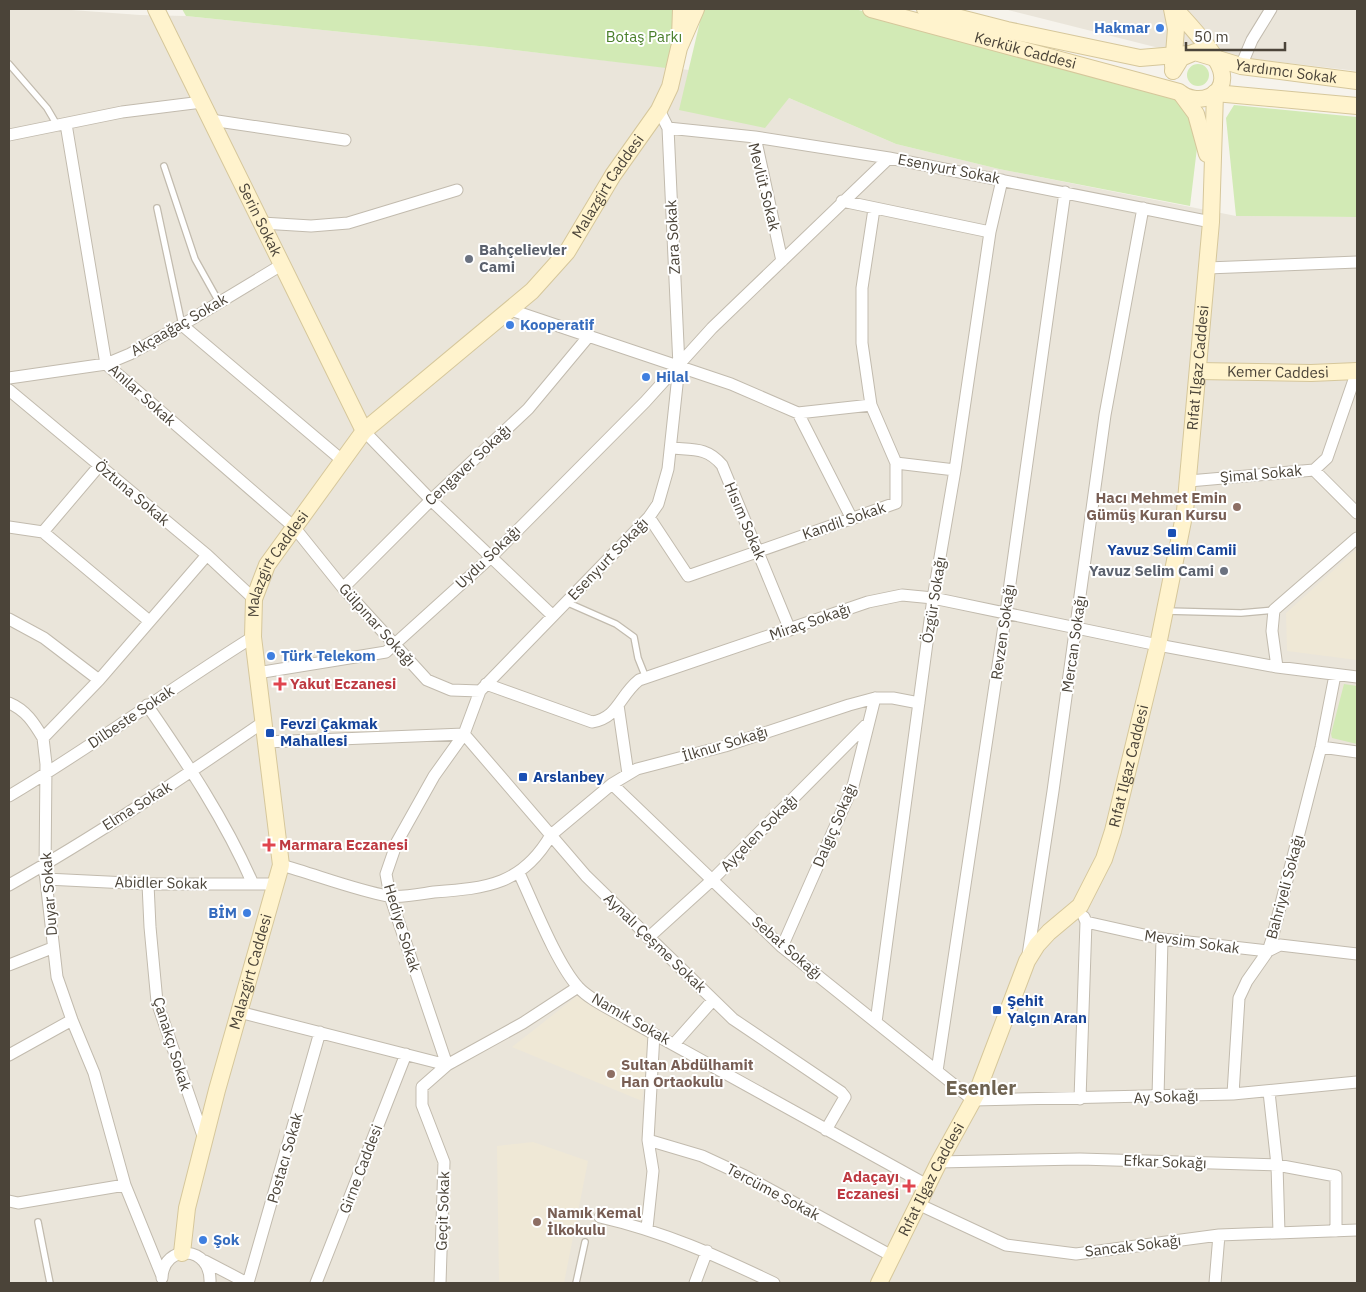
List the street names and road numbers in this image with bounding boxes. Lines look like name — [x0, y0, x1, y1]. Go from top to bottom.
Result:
street label: Kerkük Caddesi — [973, 27, 1079, 73]
street label: Yardımcı Sokak — [1233, 55, 1338, 87]
street label: Malazgirt Caddesi — [567, 131, 648, 241]
street label: Mevlüt Sokak — [744, 141, 785, 233]
street label: Esenyurt Sokak — [896, 149, 1002, 188]
street label: Serin Sokak — [234, 180, 286, 259]
street label: Zara Sokak — [661, 199, 684, 275]
street label: Akçaağaç Sokak — [127, 289, 231, 360]
street label: Rıfat Ilgaz Caddesi — [1182, 304, 1212, 431]
street label: Anılar Sokak — [105, 360, 180, 430]
street label: Kemer Caddesi — [1227, 362, 1329, 382]
street label: Cengaver Sokağı — [421, 420, 515, 509]
street label: Öztuna Sokak — [91, 456, 174, 530]
street label: Şimal Sokak — [1219, 460, 1303, 487]
street label: Hısım Sokak — [721, 479, 770, 563]
street label: Kandil Sokak — [800, 497, 888, 544]
street label: Malazgirt Caddesi — [244, 507, 312, 618]
street label: Esenyurt Sokağı — [563, 513, 652, 604]
street label: Uydu Sokağı — [451, 521, 524, 592]
street label: Özgür Sokağı — [917, 555, 950, 645]
street label: Gülpınar Sokağı — [335, 579, 420, 670]
street label: Revzen Sokağı — [986, 583, 1019, 681]
street label: Mercan Sokağı — [1057, 594, 1090, 694]
street label: Miraç Sokağı — [766, 599, 853, 644]
street label: Dilbeste Sokak — [84, 681, 178, 752]
street label: Rıfat Ilgaz Caddesi — [1104, 703, 1152, 829]
street label: İlknur Sokağı — [680, 721, 770, 766]
street label: Elma Sokak — [98, 777, 175, 834]
street label: Dalgıç Sokağı — [808, 780, 861, 870]
street label: Ayçelen Sokağı — [716, 790, 801, 875]
street label: Bahriyeli Sokağı — [1261, 833, 1308, 941]
street label: Duyar Sokak — [36, 851, 61, 936]
street label: Abidler Sokak — [114, 872, 208, 893]
street label: Hediye Sokak — [380, 881, 425, 974]
street label: Aynalı Çeşme Sokak — [600, 889, 711, 997]
street label: Malazgirt Caddesi — [225, 912, 276, 1032]
street label: Sebat Sokağı — [748, 912, 826, 983]
street label: Mevsim Sokak — [1143, 925, 1241, 958]
street label: Namık Sokak — [588, 988, 674, 1049]
street label: Çanakçı Sokak — [149, 995, 196, 1093]
street label: Ay Sokağı — [1133, 1086, 1199, 1107]
street label: Postacı Sokak — [263, 1110, 307, 1205]
street label: Rıfat Ilgaz Caddesi — [894, 1119, 968, 1239]
street label: Girne Caddesi — [335, 1122, 386, 1216]
street label: Efkar Sokağı — [1123, 1151, 1207, 1172]
street label: Tercüme Sokak — [723, 1159, 823, 1224]
street label: Geçit Sokak — [432, 1171, 453, 1251]
street label: Sancak Sokağı — [1084, 1230, 1182, 1261]

